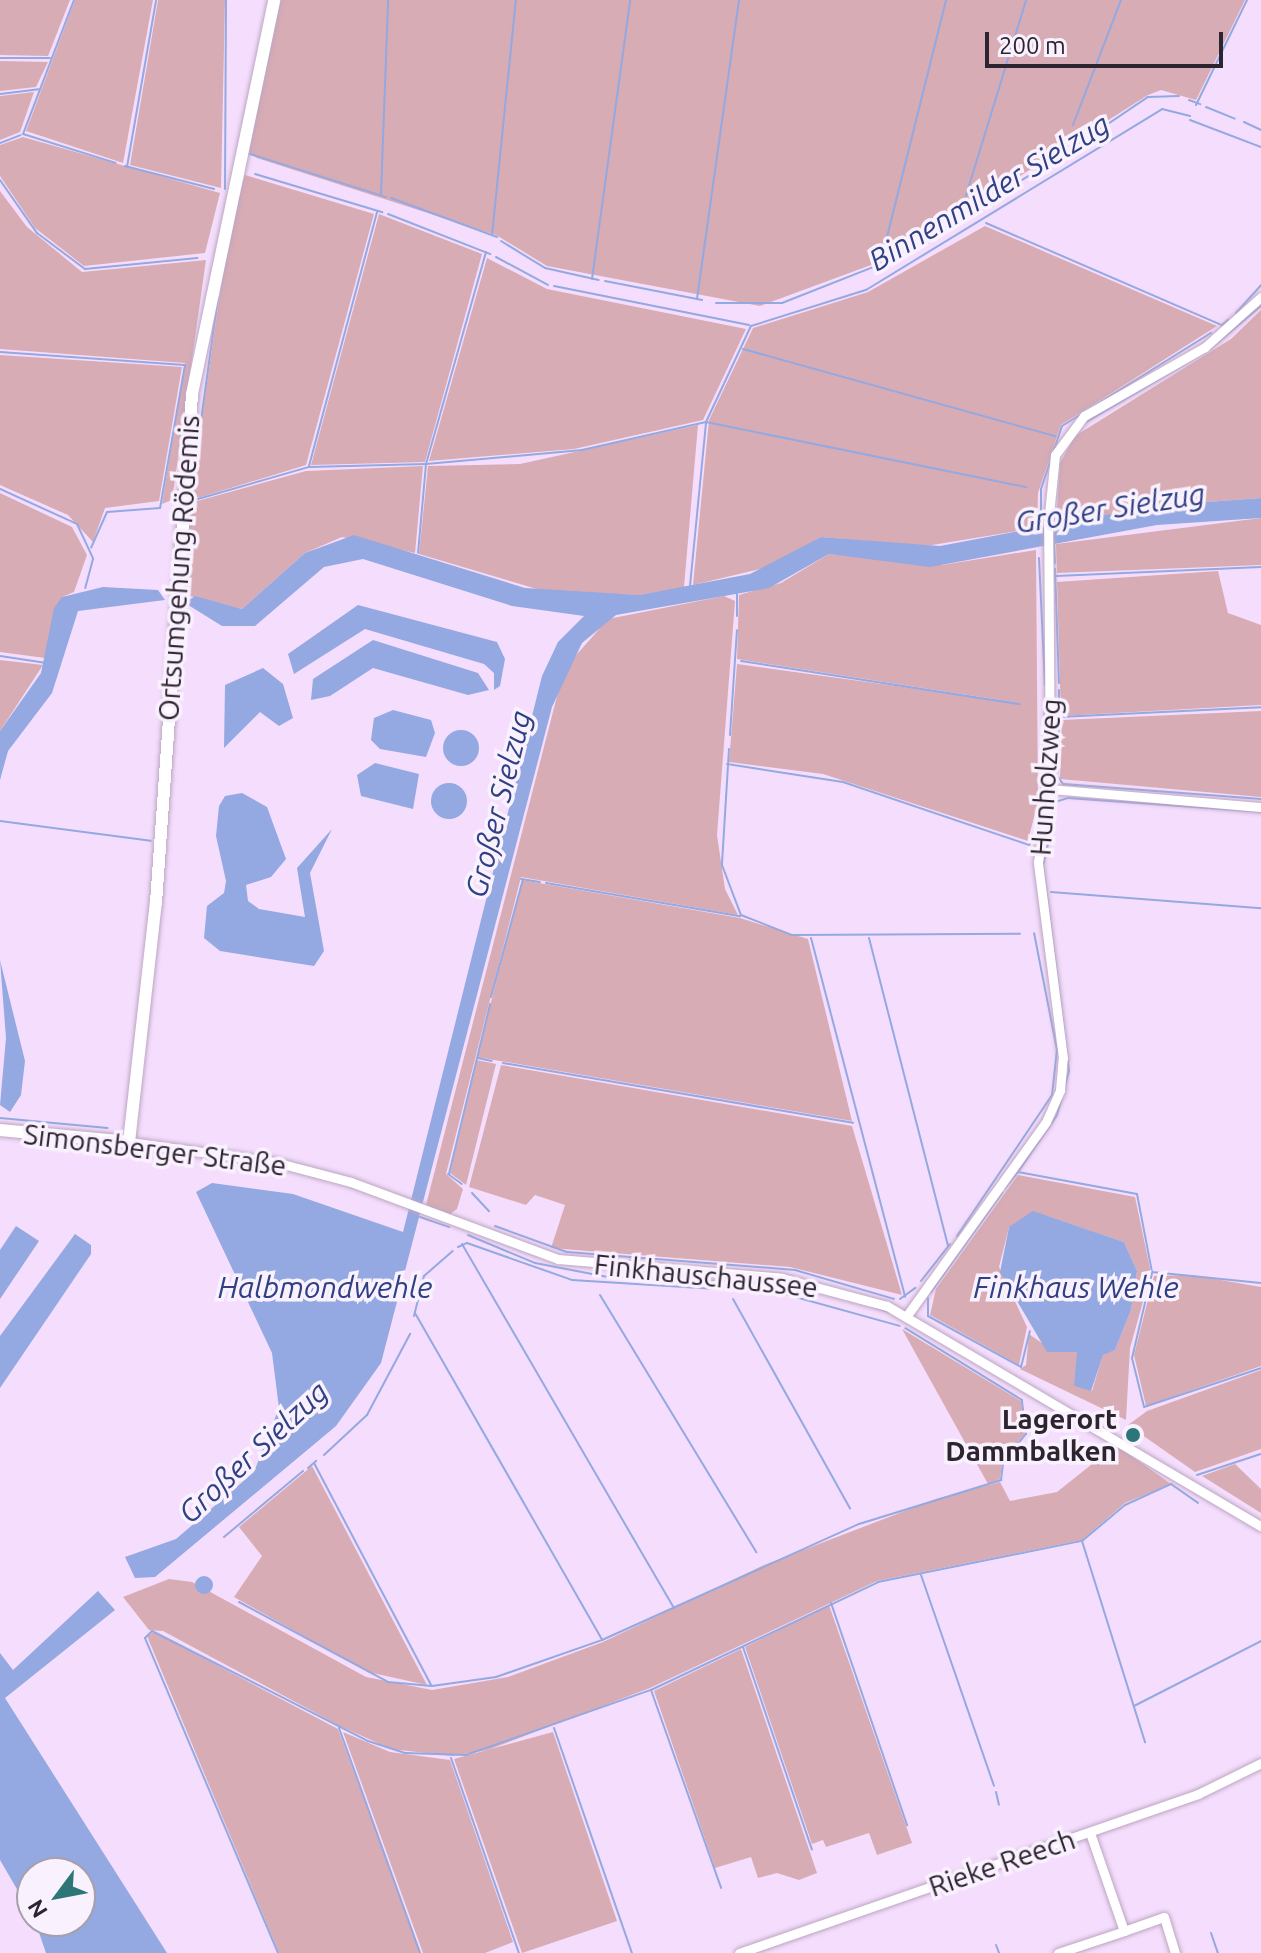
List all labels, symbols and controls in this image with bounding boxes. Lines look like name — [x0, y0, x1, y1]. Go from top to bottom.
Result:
scale bar — [989, 16, 1227, 66]
text: 200 m — [999, 32, 1066, 59]
water label: Binnenmilder Sielzug — [862, 106, 1116, 278]
street label: Ortsumgehung Rödemis — [152, 414, 206, 722]
water label: Großer Sielzug — [1013, 475, 1207, 541]
street label: Hunholzweg — [1024, 697, 1068, 857]
water label: Großer Sielzug — [457, 707, 539, 901]
street label: Simonsberger Straße — [22, 1117, 288, 1183]
street label: Finkhauschaussee — [592, 1248, 820, 1304]
water label: Halbmondwehle — [218, 1269, 432, 1305]
water label: Finkhaus Wehle — [973, 1269, 1179, 1305]
water label: Großer Sielzug — [171, 1374, 335, 1530]
place label: Lagerort Dammbalken — [945, 1402, 1117, 1468]
marker: Lagerort Dammbalken — [1124, 1426, 1142, 1444]
street label: Rieke Reech — [924, 1822, 1080, 1904]
north arrow — [16, 1857, 96, 1937]
text: N — [22, 1895, 52, 1923]

